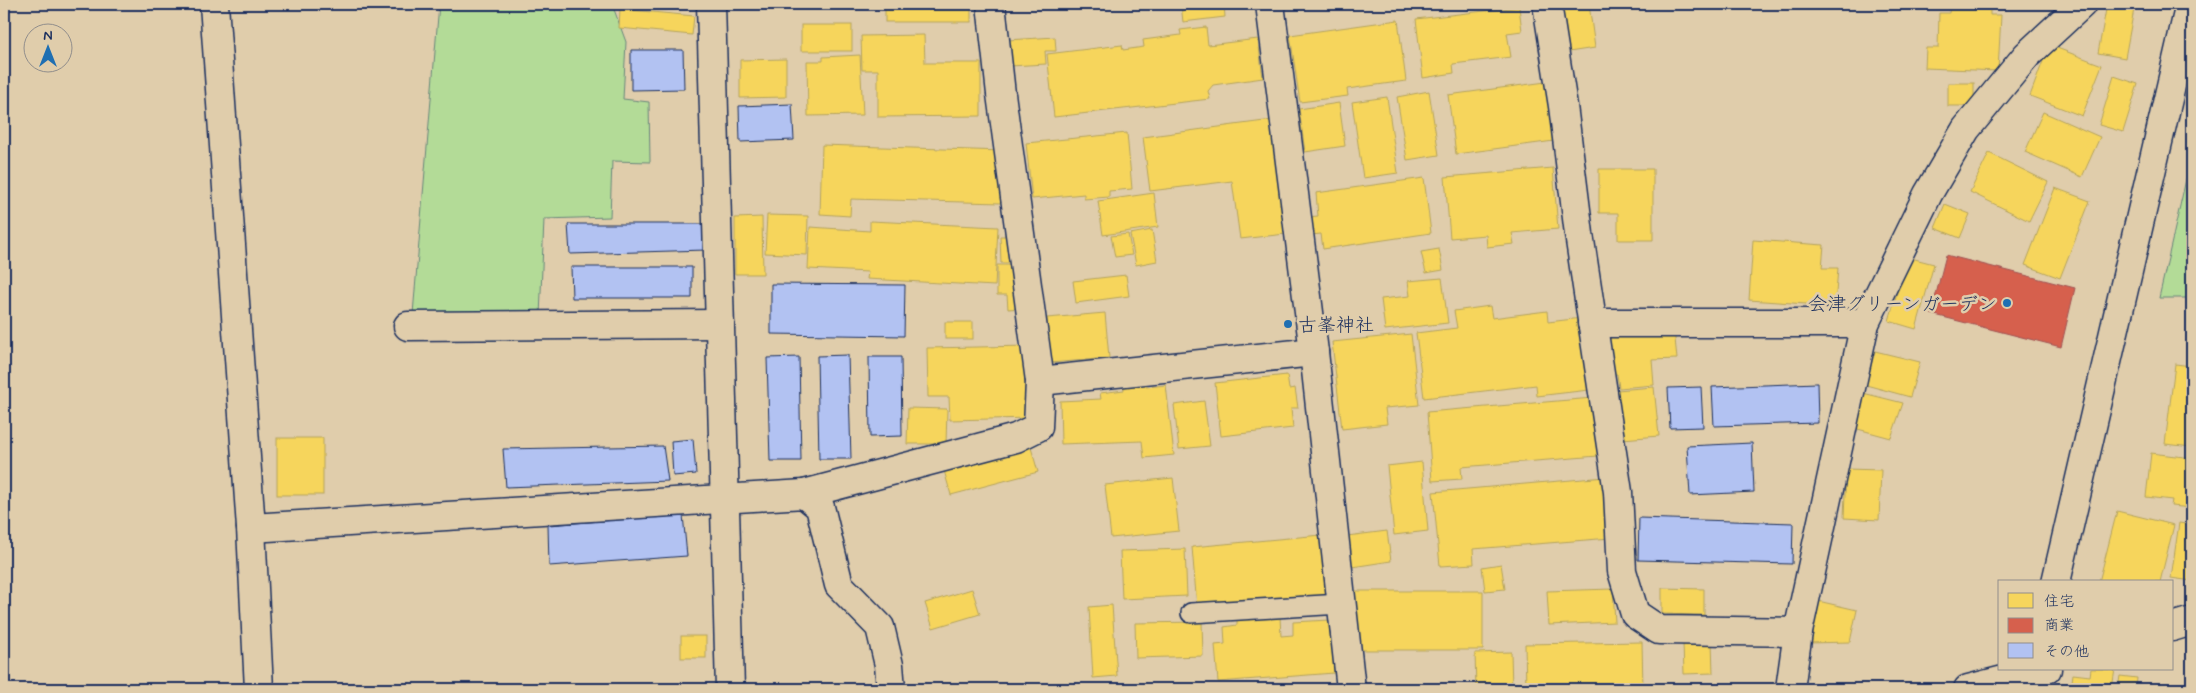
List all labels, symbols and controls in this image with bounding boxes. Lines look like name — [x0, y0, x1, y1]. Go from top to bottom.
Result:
north arrow — [22, 22, 72, 72]
text: N — [43, 27, 53, 45]
place label: 会津グリーンガーデン — [1808, 292, 1997, 317]
marker: 会津グリーンガーデン — [2001, 297, 2013, 309]
place label: 古峯神社 — [1298, 313, 1374, 338]
marker: 古峯神社 — [1282, 318, 1294, 330]
legend — [1998, 580, 2174, 670]
text: 住宅 — [2044, 592, 2074, 612]
text: 商業 — [2044, 616, 2074, 636]
text: その他 — [2044, 642, 2089, 662]

